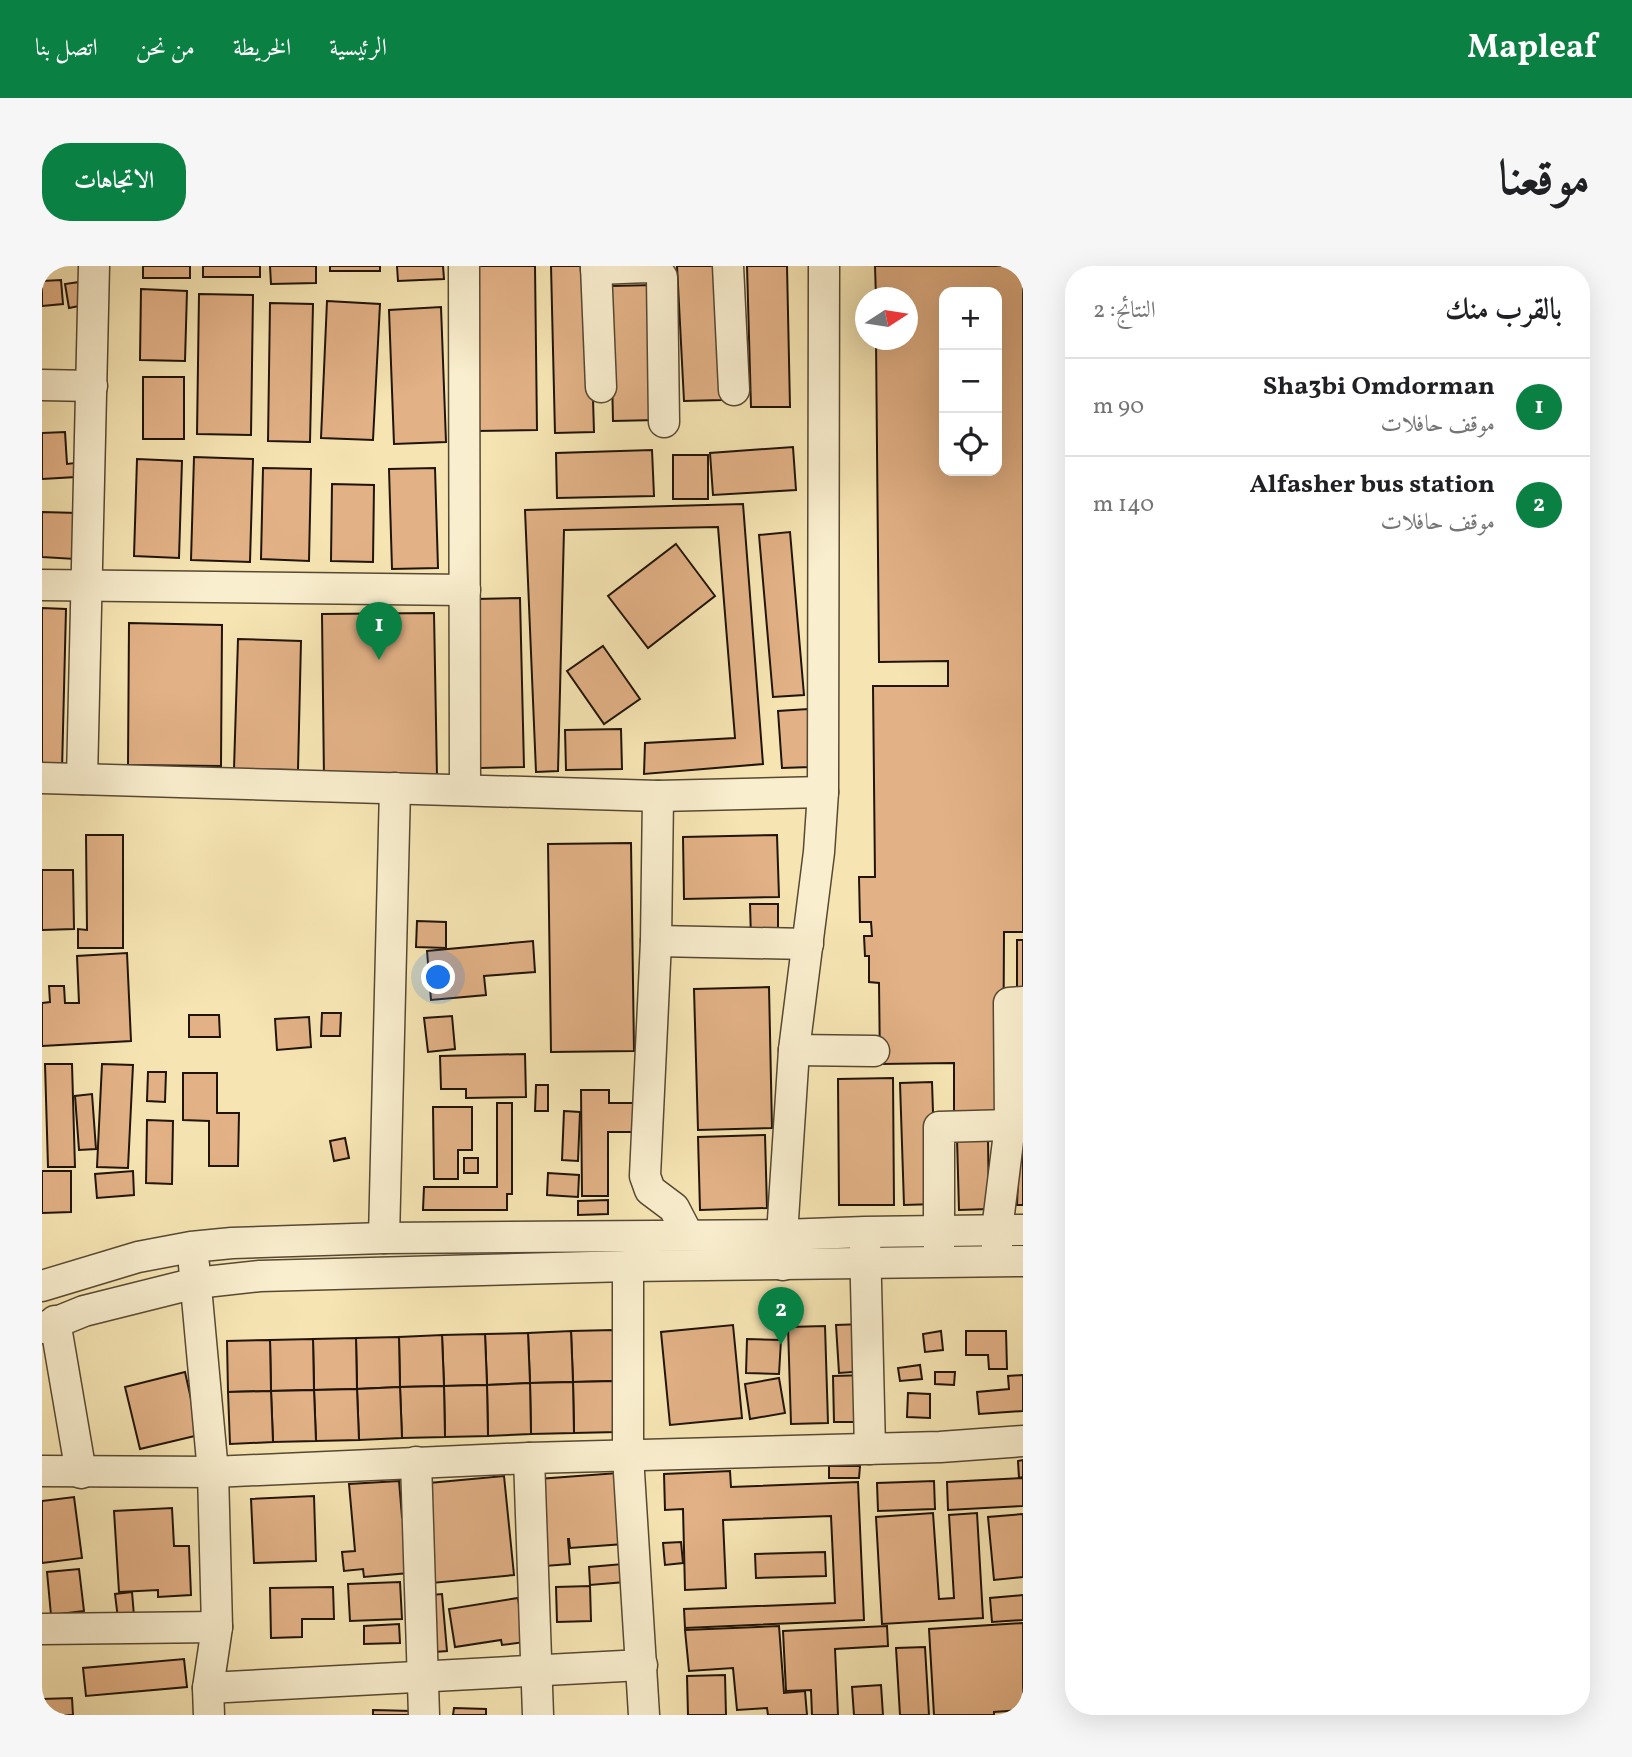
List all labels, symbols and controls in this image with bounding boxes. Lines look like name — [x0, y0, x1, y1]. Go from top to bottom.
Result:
text: Mapleaf — [1467, 26, 1597, 72]
text: اتصل بنا — [35, 32, 98, 66]
text: من نحن — [136, 32, 195, 66]
text: الخريطة — [233, 32, 291, 66]
text: الرئيسية — [329, 32, 387, 66]
button: الاتجاهات — [42, 143, 186, 221]
text: موقعنا — [1498, 147, 1590, 216]
north arrow — [855, 287, 918, 350]
map controls — [939, 287, 1002, 476]
button: + — [939, 287, 1002, 350]
text: بالقرب منك — [1445, 290, 1562, 332]
text: النتائج: 2 — [1093, 295, 1156, 327]
button: − — [939, 350, 1002, 413]
text: Sha3bi Omdorman — [1263, 369, 1495, 405]
text: 90 m — [1093, 391, 1144, 423]
text: 1 — [1534, 391, 1544, 423]
text: موقف حافلات — [1380, 409, 1495, 441]
button: locate — [939, 413, 1002, 476]
text: Alfasher bus station — [1249, 467, 1495, 503]
text: 140 m — [1093, 489, 1154, 521]
text: 2 — [1533, 489, 1545, 521]
text: موقف حافلات — [1380, 507, 1495, 539]
pin: 1 — [356, 602, 402, 660]
your location — [421, 960, 455, 994]
pin: 2 — [758, 1287, 804, 1345]

